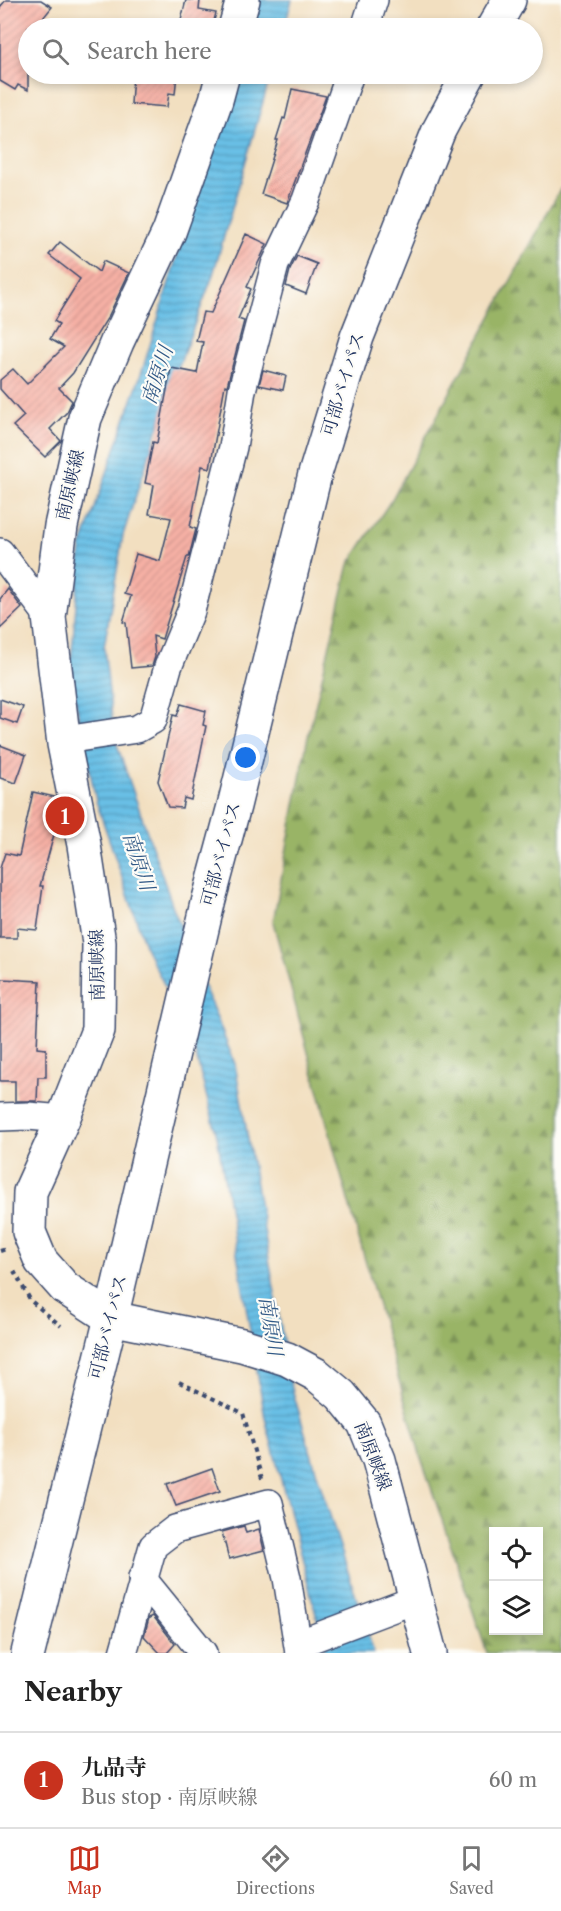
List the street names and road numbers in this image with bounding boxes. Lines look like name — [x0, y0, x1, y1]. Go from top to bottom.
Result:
street label: 可部バイパス — [317, 329, 369, 439]
street label: 南原峡線 — [51, 447, 89, 523]
street label: 可部バイパス — [196, 799, 246, 909]
street label: 南原峡線 — [85, 929, 109, 1001]
street label: 可部バイパス — [84, 1272, 132, 1382]
street label: 南原峡線 — [350, 1418, 396, 1494]

